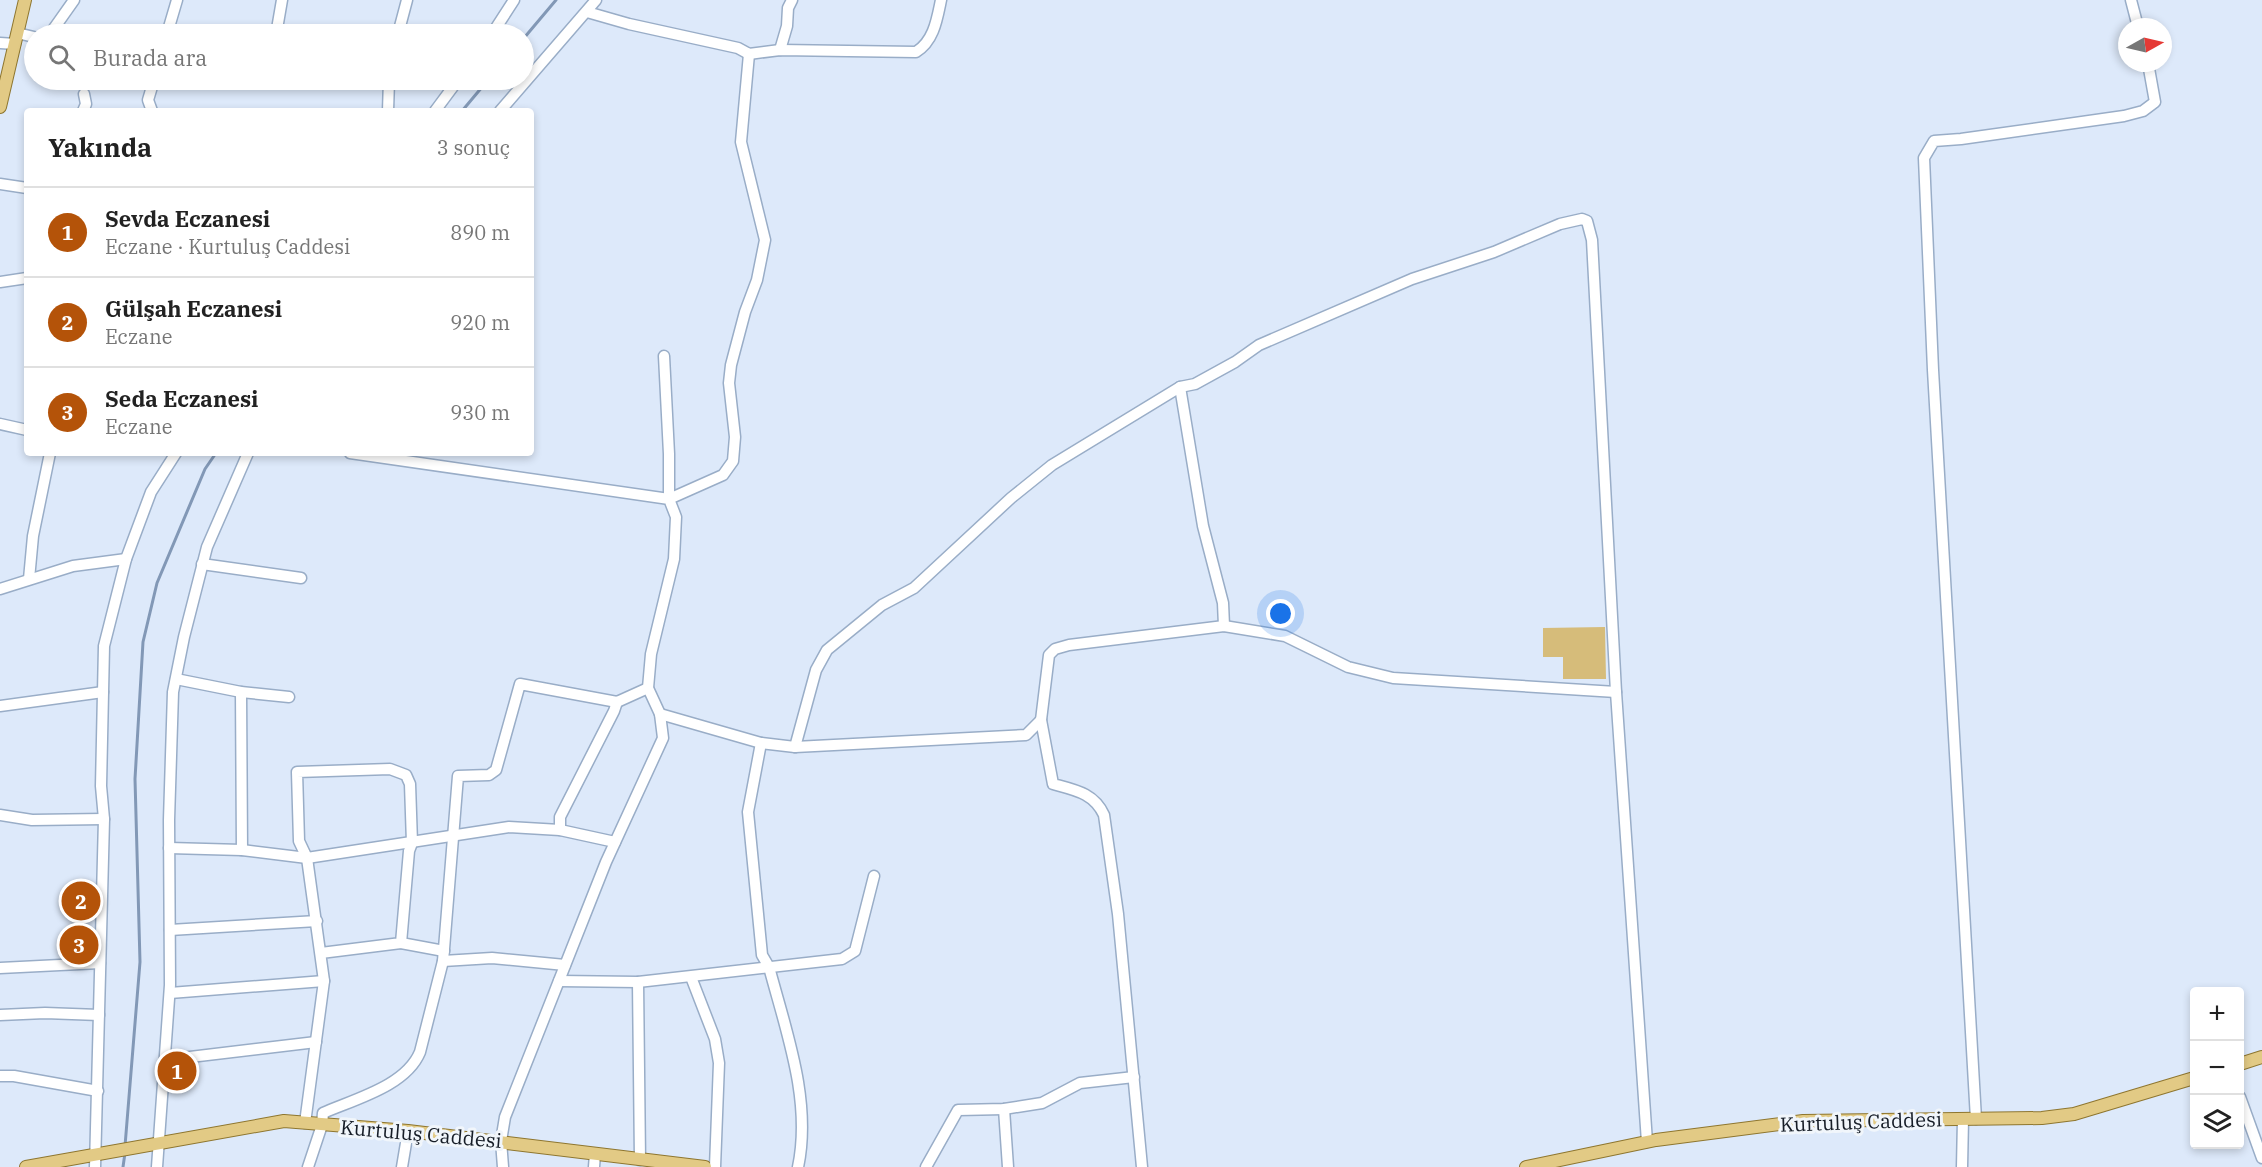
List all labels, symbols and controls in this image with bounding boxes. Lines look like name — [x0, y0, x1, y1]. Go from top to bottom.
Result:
north arrow — [2118, 18, 2172, 72]
search box — [24, 24, 534, 90]
icon: search — [45, 41, 78, 74]
text: Burada ara — [93, 43, 207, 72]
text: Yakında — [48, 130, 152, 164]
text: 3 sonuç — [437, 134, 510, 161]
text: Sevda Eczanesi — [105, 204, 270, 233]
text: 1 — [62, 219, 74, 246]
text: 890 m — [450, 219, 510, 246]
text: Eczane · Kurtuluş Caddesi — [105, 233, 350, 260]
text: Gülşah Eczanesi — [105, 294, 282, 323]
text: 2 — [62, 309, 74, 336]
text: 920 m — [450, 309, 510, 336]
text: Eczane — [105, 323, 173, 350]
text: Seda Eczanesi — [105, 384, 258, 413]
text: 3 — [62, 399, 74, 426]
text: 930 m — [450, 399, 510, 426]
text: Eczane — [105, 413, 173, 440]
your location — [1266, 599, 1295, 628]
pin: 2 — [62, 878, 100, 924]
pin: 3 — [60, 922, 98, 968]
map controls — [2190, 987, 2244, 1149]
button: + — [2190, 987, 2244, 1041]
button: − — [2190, 1041, 2244, 1095]
pin: 1 — [158, 1048, 196, 1094]
button: layers — [2190, 1095, 2244, 1149]
street label: Kurtuluş Caddesi — [1780, 1105, 1942, 1138]
street label: Kurtuluş Caddesi — [339, 1113, 503, 1154]

